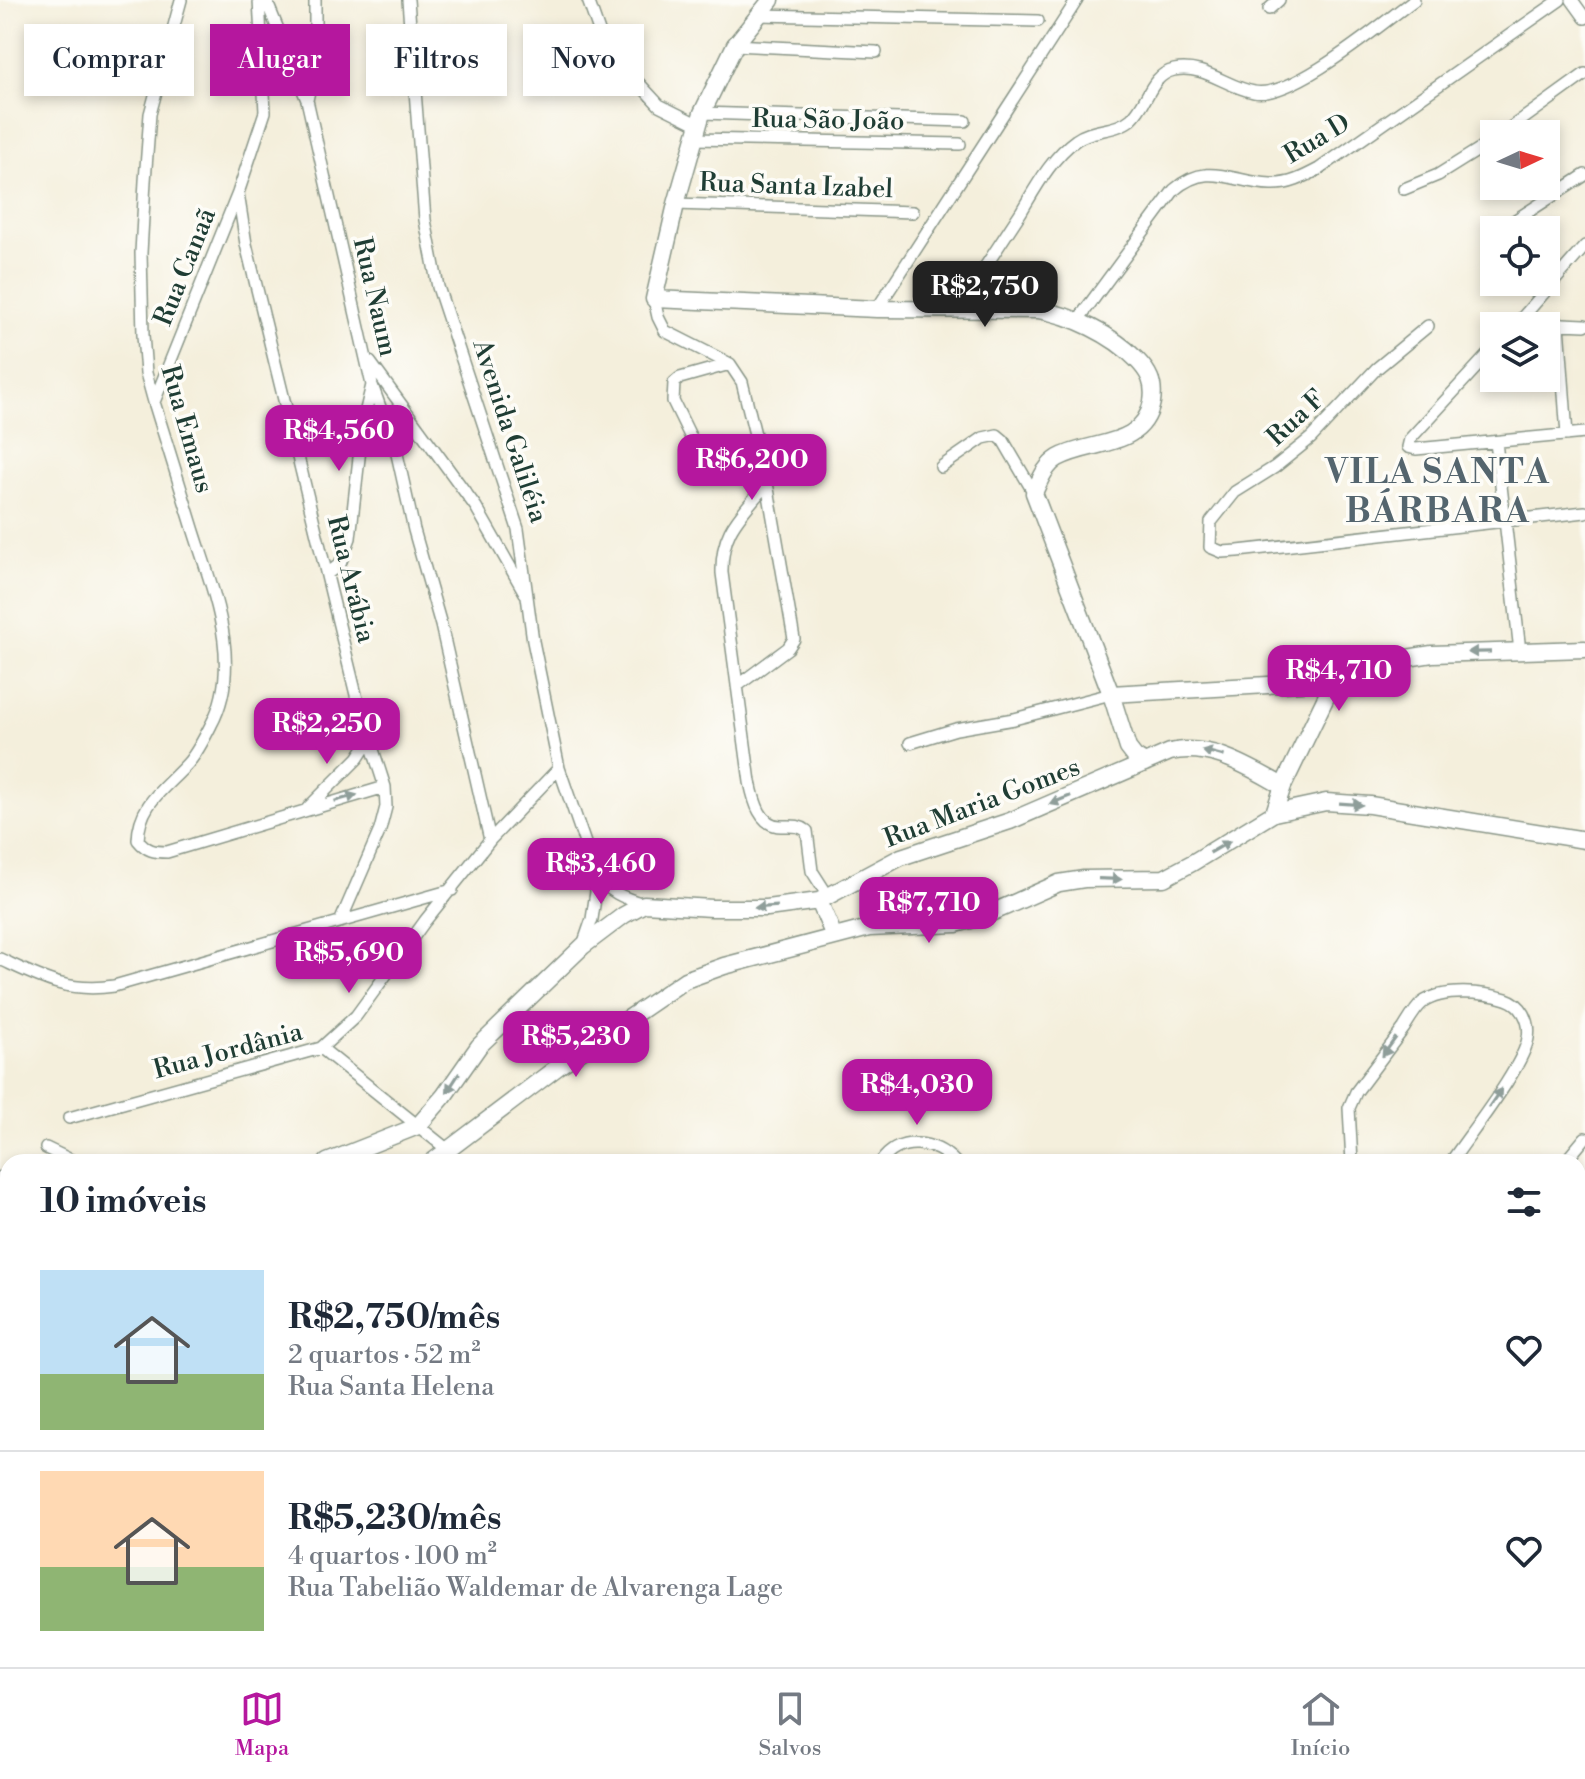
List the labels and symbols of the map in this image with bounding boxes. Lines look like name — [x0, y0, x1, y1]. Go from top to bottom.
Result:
street label: Rua São João — [751, 103, 905, 137]
street label: Rua D — [1278, 107, 1356, 171]
north arrow — [1480, 120, 1560, 200]
street label: Rua Santa Izabel — [698, 167, 894, 205]
street label: Rua Canaã — [147, 203, 223, 331]
street label: Rua Naum — [346, 234, 404, 360]
pin: R$2,750 — [911, 261, 1059, 329]
street label: Avenida Galiléia — [465, 334, 555, 527]
street label: Rua Emaus — [154, 361, 220, 497]
street label: Rua F — [1260, 383, 1332, 453]
pin: R$4,560 — [265, 405, 413, 473]
pin: R$6,200 — [678, 434, 826, 502]
district label: VILA SANTA BÁRBARA — [1324, 452, 1551, 533]
street label: Rua Arábia — [320, 512, 382, 647]
pin: R$4,710 — [1265, 645, 1413, 713]
one-way arrow — [1466, 645, 1491, 658]
pin: R$2,250 — [253, 698, 401, 766]
one-way arrow — [1200, 747, 1225, 759]
street label: Rua Maria Gomes — [879, 751, 1085, 855]
one-way arrow — [334, 791, 358, 804]
one-way arrow — [1048, 793, 1072, 806]
one-way arrow — [1339, 798, 1364, 811]
pin: R$3,460 — [527, 838, 675, 906]
one-way arrow — [1209, 840, 1231, 854]
one-way arrow — [1098, 873, 1123, 886]
pin: R$7,710 — [855, 877, 1003, 945]
one-way arrow — [753, 901, 778, 914]
pin: R$5,690 — [275, 927, 423, 995]
pin: R$5,230 — [502, 1011, 650, 1079]
street label: Rua Jordânia — [150, 1015, 307, 1086]
one-way arrow — [1382, 1037, 1397, 1058]
pin: R$4,030 — [843, 1059, 991, 1127]
one-way arrow — [445, 1073, 460, 1094]
one-way arrow — [1487, 1087, 1502, 1108]

